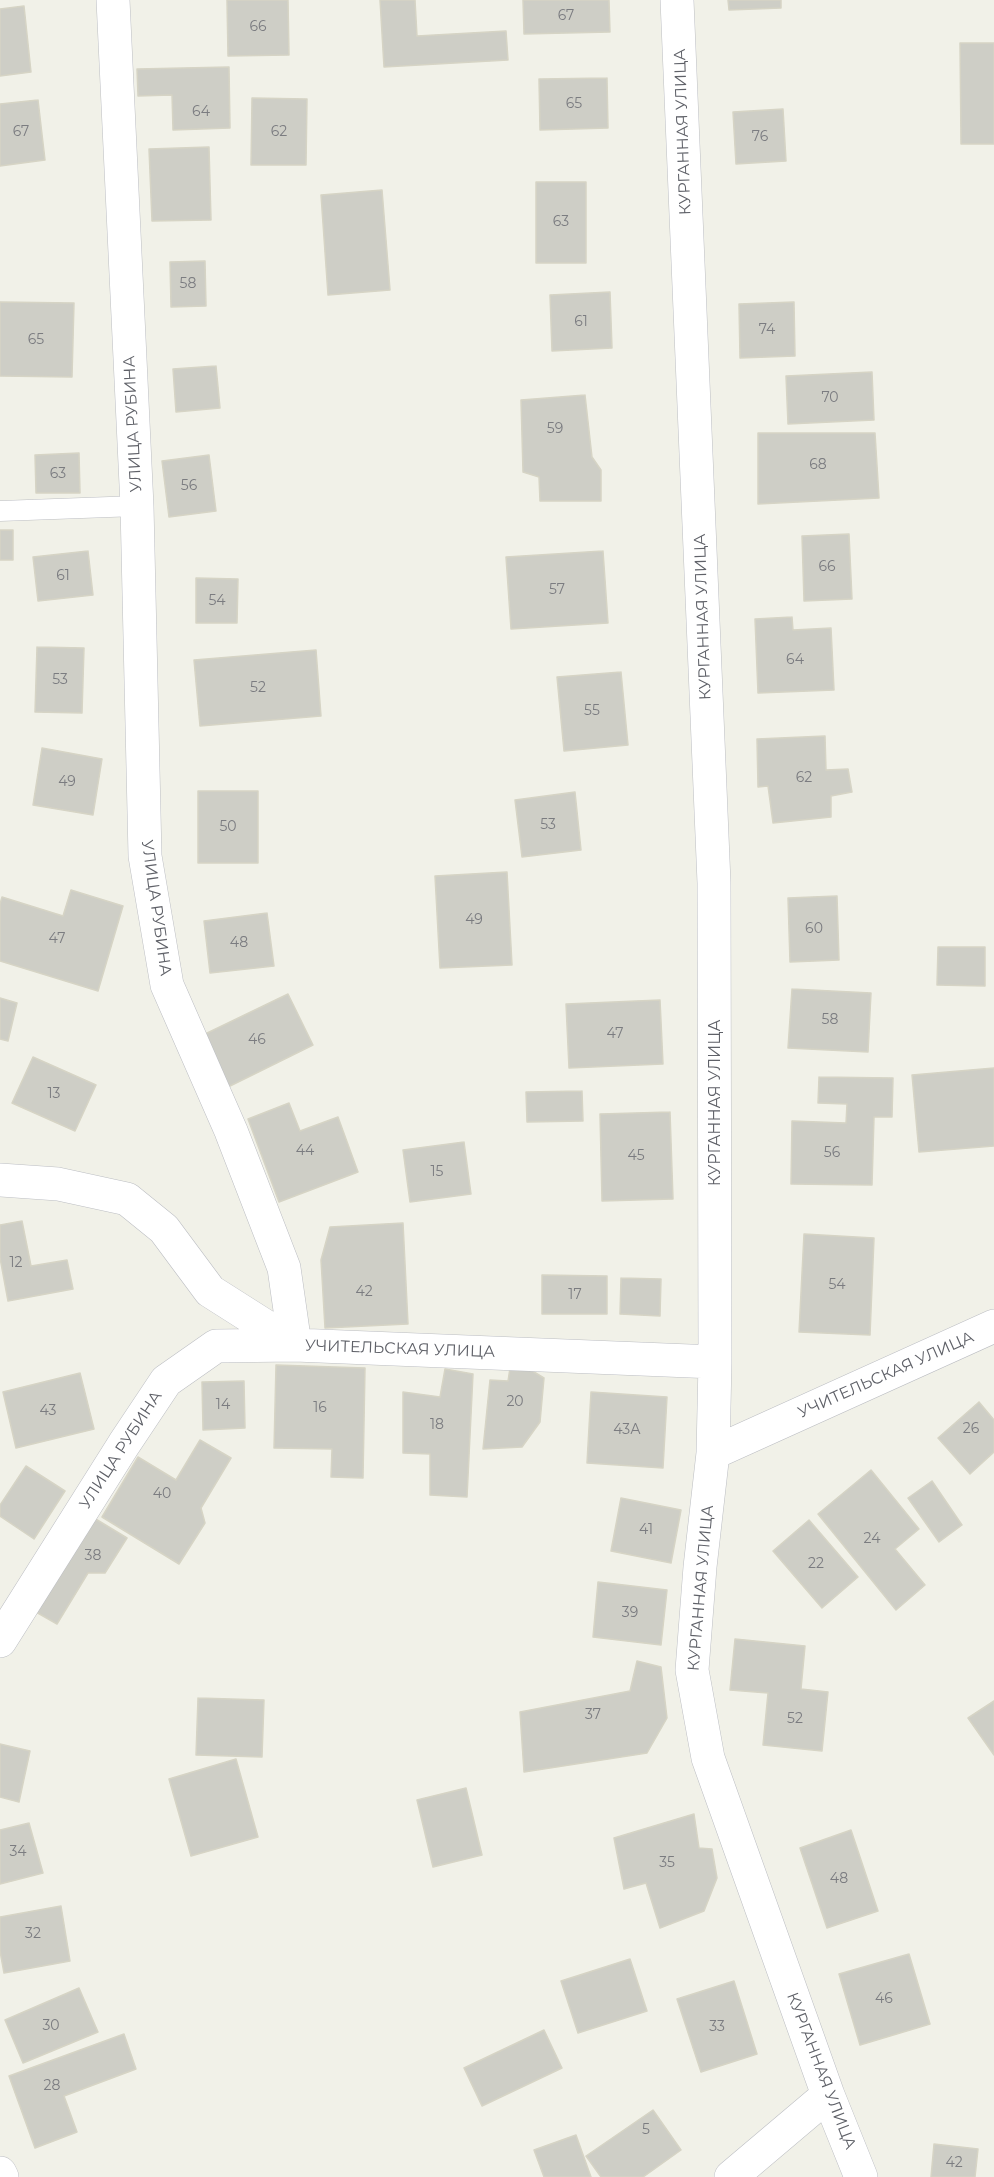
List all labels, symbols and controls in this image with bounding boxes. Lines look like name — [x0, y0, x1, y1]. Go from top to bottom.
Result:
house number: 67 — [558, 8, 574, 24]
house number: 66 — [249, 19, 267, 35]
street label: КУРГАННАЯ УЛИЦА — [670, 48, 696, 216]
house number: 65 — [566, 96, 582, 112]
house number: 64 — [192, 104, 210, 120]
house number: 67 — [13, 124, 29, 140]
house number: 62 — [271, 124, 287, 140]
house number: 76 — [752, 129, 768, 145]
house number: 63 — [553, 214, 569, 230]
house number: 58 — [180, 276, 196, 292]
house number: 61 — [574, 314, 588, 330]
house number: 74 — [759, 322, 775, 338]
house number: 65 — [28, 332, 44, 348]
street label: УЛИЦА РУБИНА — [120, 355, 146, 493]
house number: 70 — [821, 390, 839, 406]
house number: 59 — [547, 421, 563, 437]
house number: 68 — [809, 457, 827, 473]
house number: 63 — [50, 466, 66, 482]
house number: 56 — [181, 478, 197, 494]
street label: КУРГАННАЯ УЛИЦА — [690, 533, 716, 701]
house number: 66 — [818, 559, 836, 575]
house number: 61 — [56, 568, 70, 584]
house number: 57 — [549, 582, 565, 598]
house number: 54 — [208, 593, 226, 609]
house number: 64 — [786, 652, 804, 668]
house number: 53 — [52, 672, 68, 688]
house number: 52 — [250, 680, 266, 696]
house number: 55 — [584, 703, 600, 719]
house number: 62 — [796, 770, 812, 786]
house number: 49 — [58, 774, 76, 790]
house number: 53 — [540, 817, 556, 833]
house number: 50 — [219, 819, 237, 835]
street label: УЛИЦА РУБИНА — [137, 839, 175, 977]
house number: 49 — [465, 912, 483, 928]
house number: 60 — [805, 921, 823, 937]
house number: 47 — [49, 931, 65, 947]
house number: 48 — [230, 935, 248, 951]
house number: 58 — [822, 1012, 838, 1028]
street label: КУРГАННАЯ УЛИЦА — [705, 1020, 725, 1186]
house number: 47 — [607, 1026, 623, 1042]
house number: 46 — [248, 1032, 266, 1048]
house number: 13 — [48, 1086, 60, 1102]
house number: 44 — [296, 1143, 314, 1159]
house number: 56 — [824, 1145, 840, 1161]
house number: 45 — [627, 1148, 645, 1164]
house number: 15 — [431, 1164, 443, 1180]
house number: 12 — [9, 1255, 23, 1271]
house number: 54 — [828, 1277, 846, 1293]
house number: 42 — [355, 1284, 373, 1300]
house number: 17 — [568, 1287, 582, 1303]
street label: УЧИТЕЛЬСКАЯ УЛИЦА — [795, 1328, 977, 1422]
street label: УЧИТЕЛЬСКАЯ УЛИЦА — [305, 1336, 495, 1362]
street label: УЛИЦА РУБИНА — [76, 1387, 166, 1513]
house number: 20 — [506, 1394, 524, 1410]
house number: 14 — [216, 1397, 230, 1413]
house number: 16 — [313, 1400, 327, 1416]
house number: 43 — [40, 1403, 56, 1419]
house number: 18 — [430, 1417, 444, 1433]
house number: 26 — [963, 1421, 979, 1437]
house number: 43А — [613, 1422, 641, 1438]
house number: 40 — [153, 1486, 171, 1502]
street label: КУРГАННАЯ УЛИЦА — [684, 1504, 718, 1672]
house number: 41 — [639, 1522, 653, 1538]
house number: 24 — [864, 1531, 880, 1547]
house number: 38 — [85, 1548, 101, 1564]
house number: 22 — [808, 1556, 824, 1572]
house number: 39 — [622, 1605, 638, 1621]
house number: 37 — [585, 1707, 601, 1723]
house number: 52 — [787, 1711, 803, 1727]
house number: 34 — [9, 1844, 27, 1860]
house number: 35 — [659, 1855, 675, 1871]
house number: 48 — [830, 1871, 848, 1887]
house number: 32 — [25, 1926, 41, 1942]
street label: КУРГАННАЯ УЛИЦА — [782, 1990, 860, 2152]
house number: 46 — [875, 1991, 893, 2007]
house number: 30 — [42, 2018, 60, 2034]
house number: 33 — [709, 2019, 725, 2035]
house number: 28 — [44, 2078, 60, 2094]
house number: 5 — [642, 2122, 650, 2138]
house number: 42 — [945, 2155, 963, 2171]

